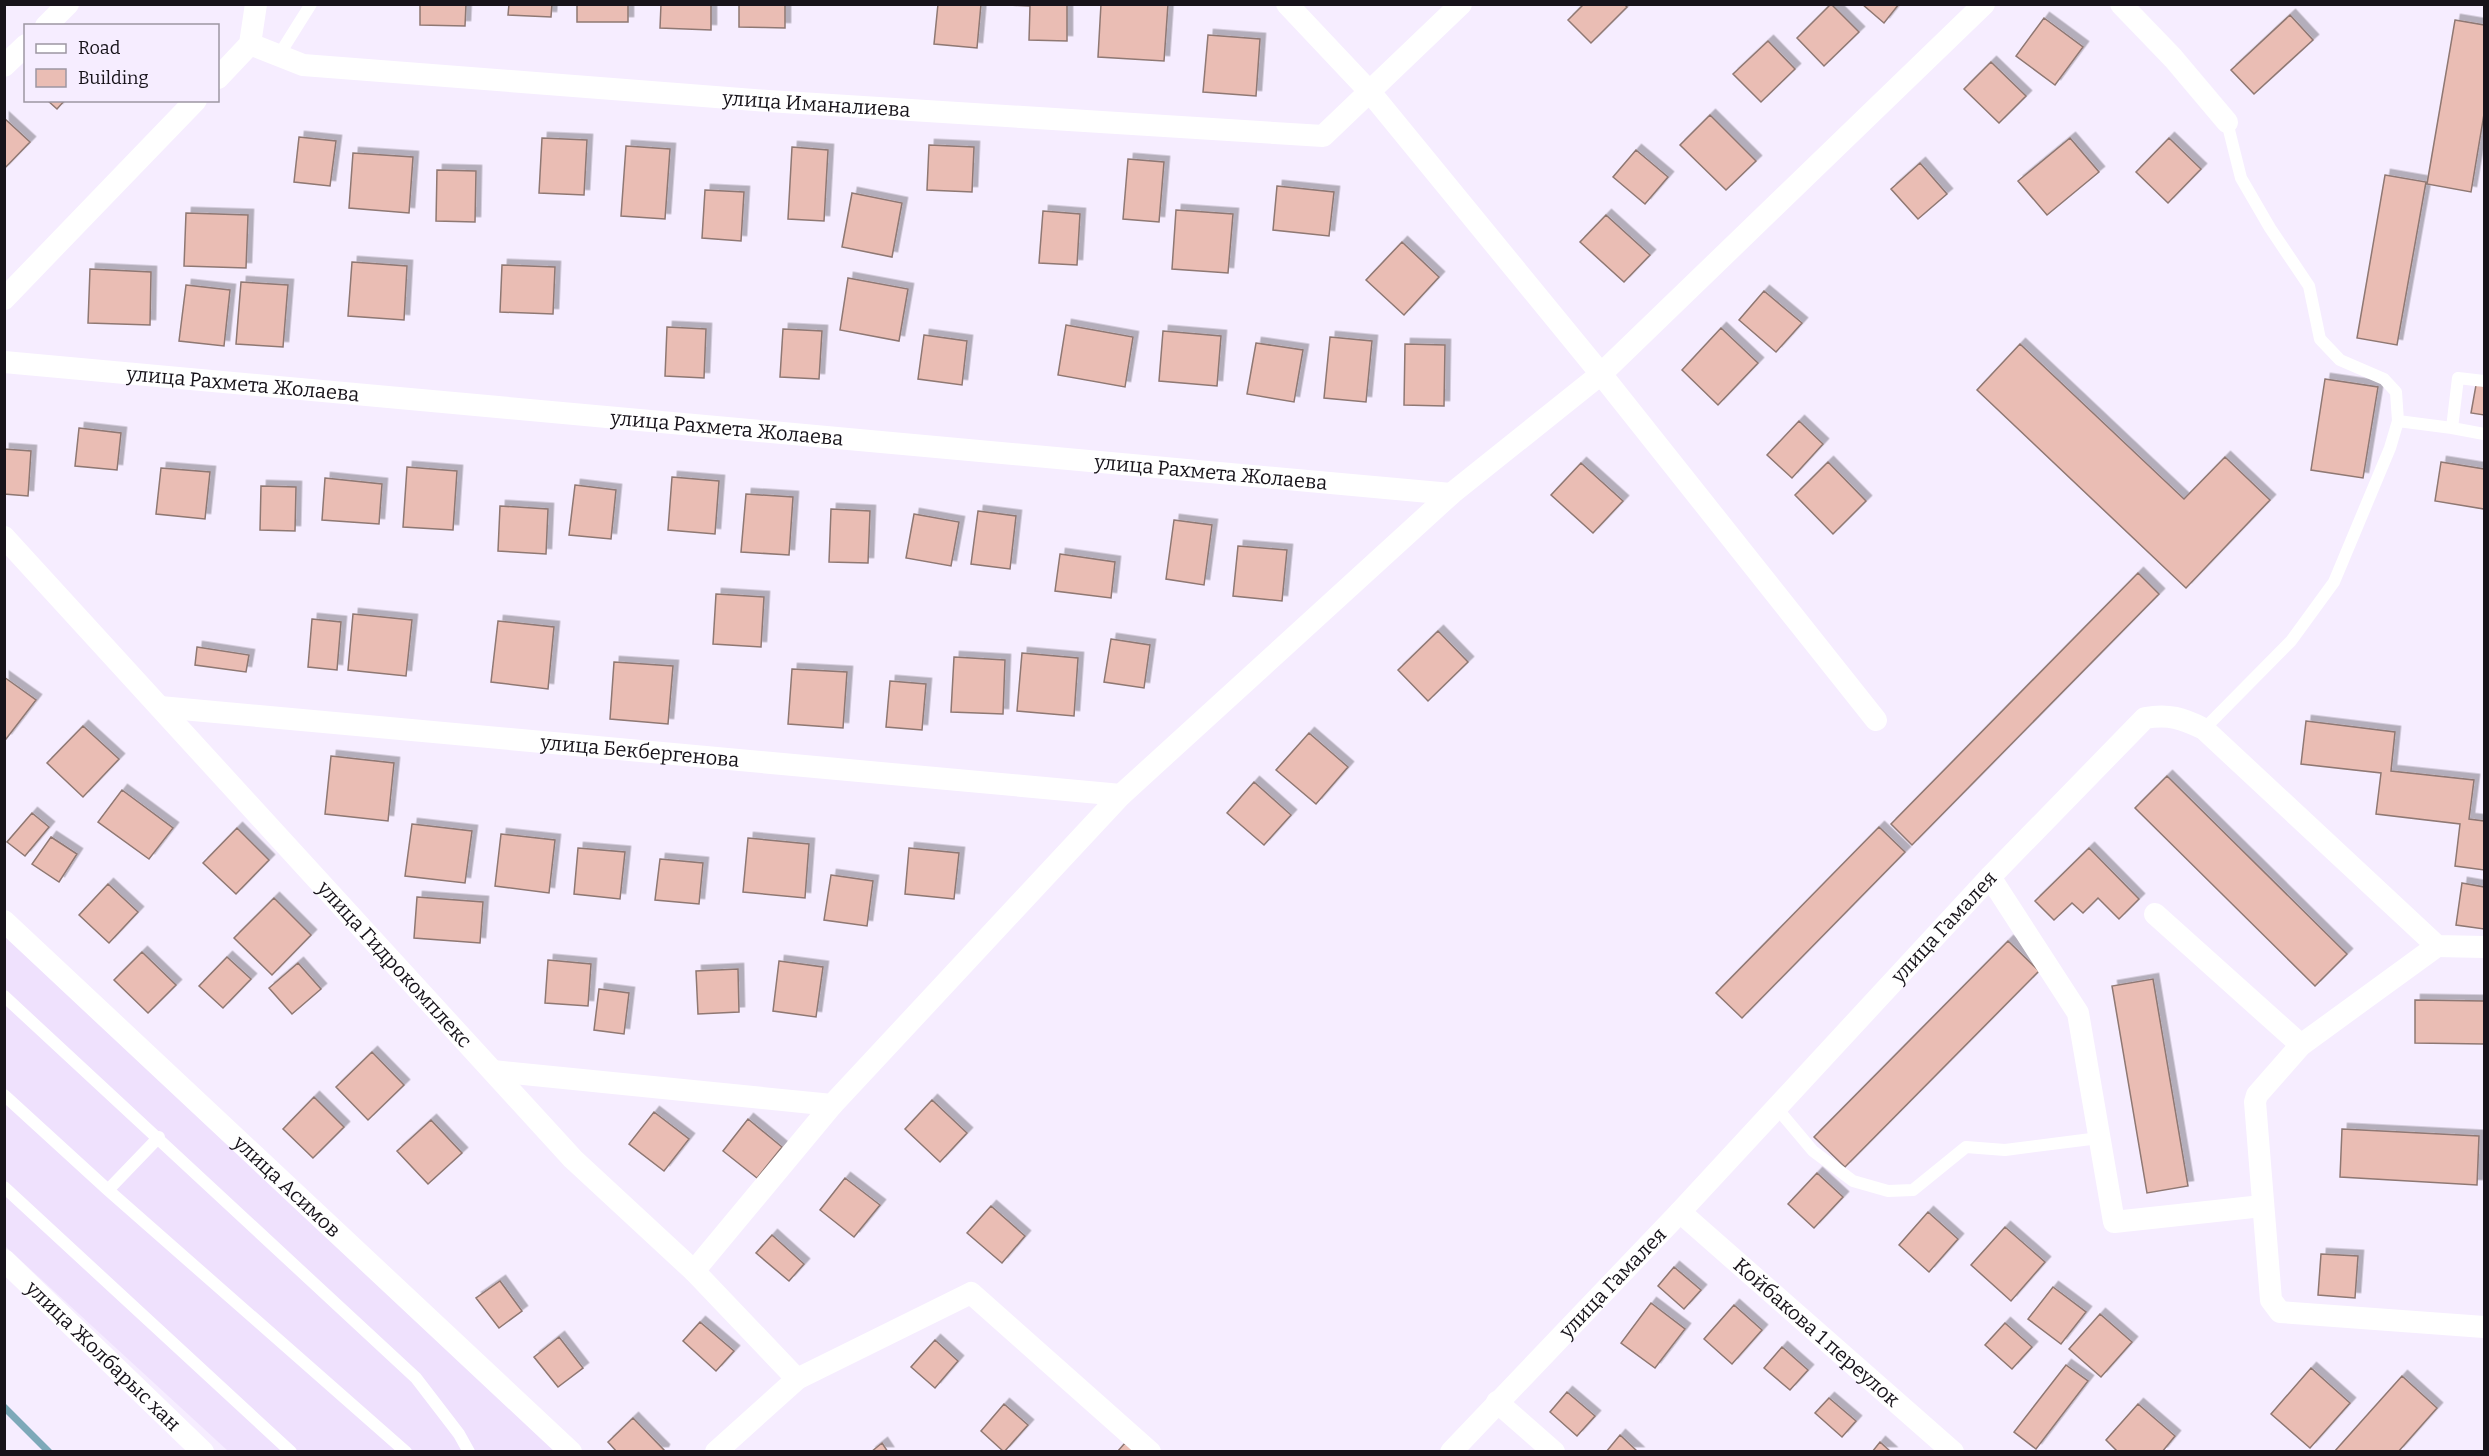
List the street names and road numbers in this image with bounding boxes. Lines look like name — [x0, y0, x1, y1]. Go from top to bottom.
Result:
street label: улица Иманалиева — [721, 85, 911, 122]
street label: улица Рахмета Жолаева — [125, 361, 360, 406]
street label: улица Рахмета Жолаева — [609, 405, 844, 451]
street label: улица Рахмета Жолаева — [1093, 449, 1328, 495]
street label: улица Бекбергенова — [538, 730, 741, 772]
street label: улица Гамалея — [1885, 866, 2001, 989]
street label: улица Гидрокомплекс — [312, 875, 477, 1052]
street label: улица Асимов — [228, 1130, 346, 1242]
street label: улица Гамалея — [1553, 1222, 1671, 1344]
street label: Койбакова 1 переулок — [1729, 1253, 1905, 1412]
street label: улица Жолбарыс хан — [20, 1275, 185, 1436]

